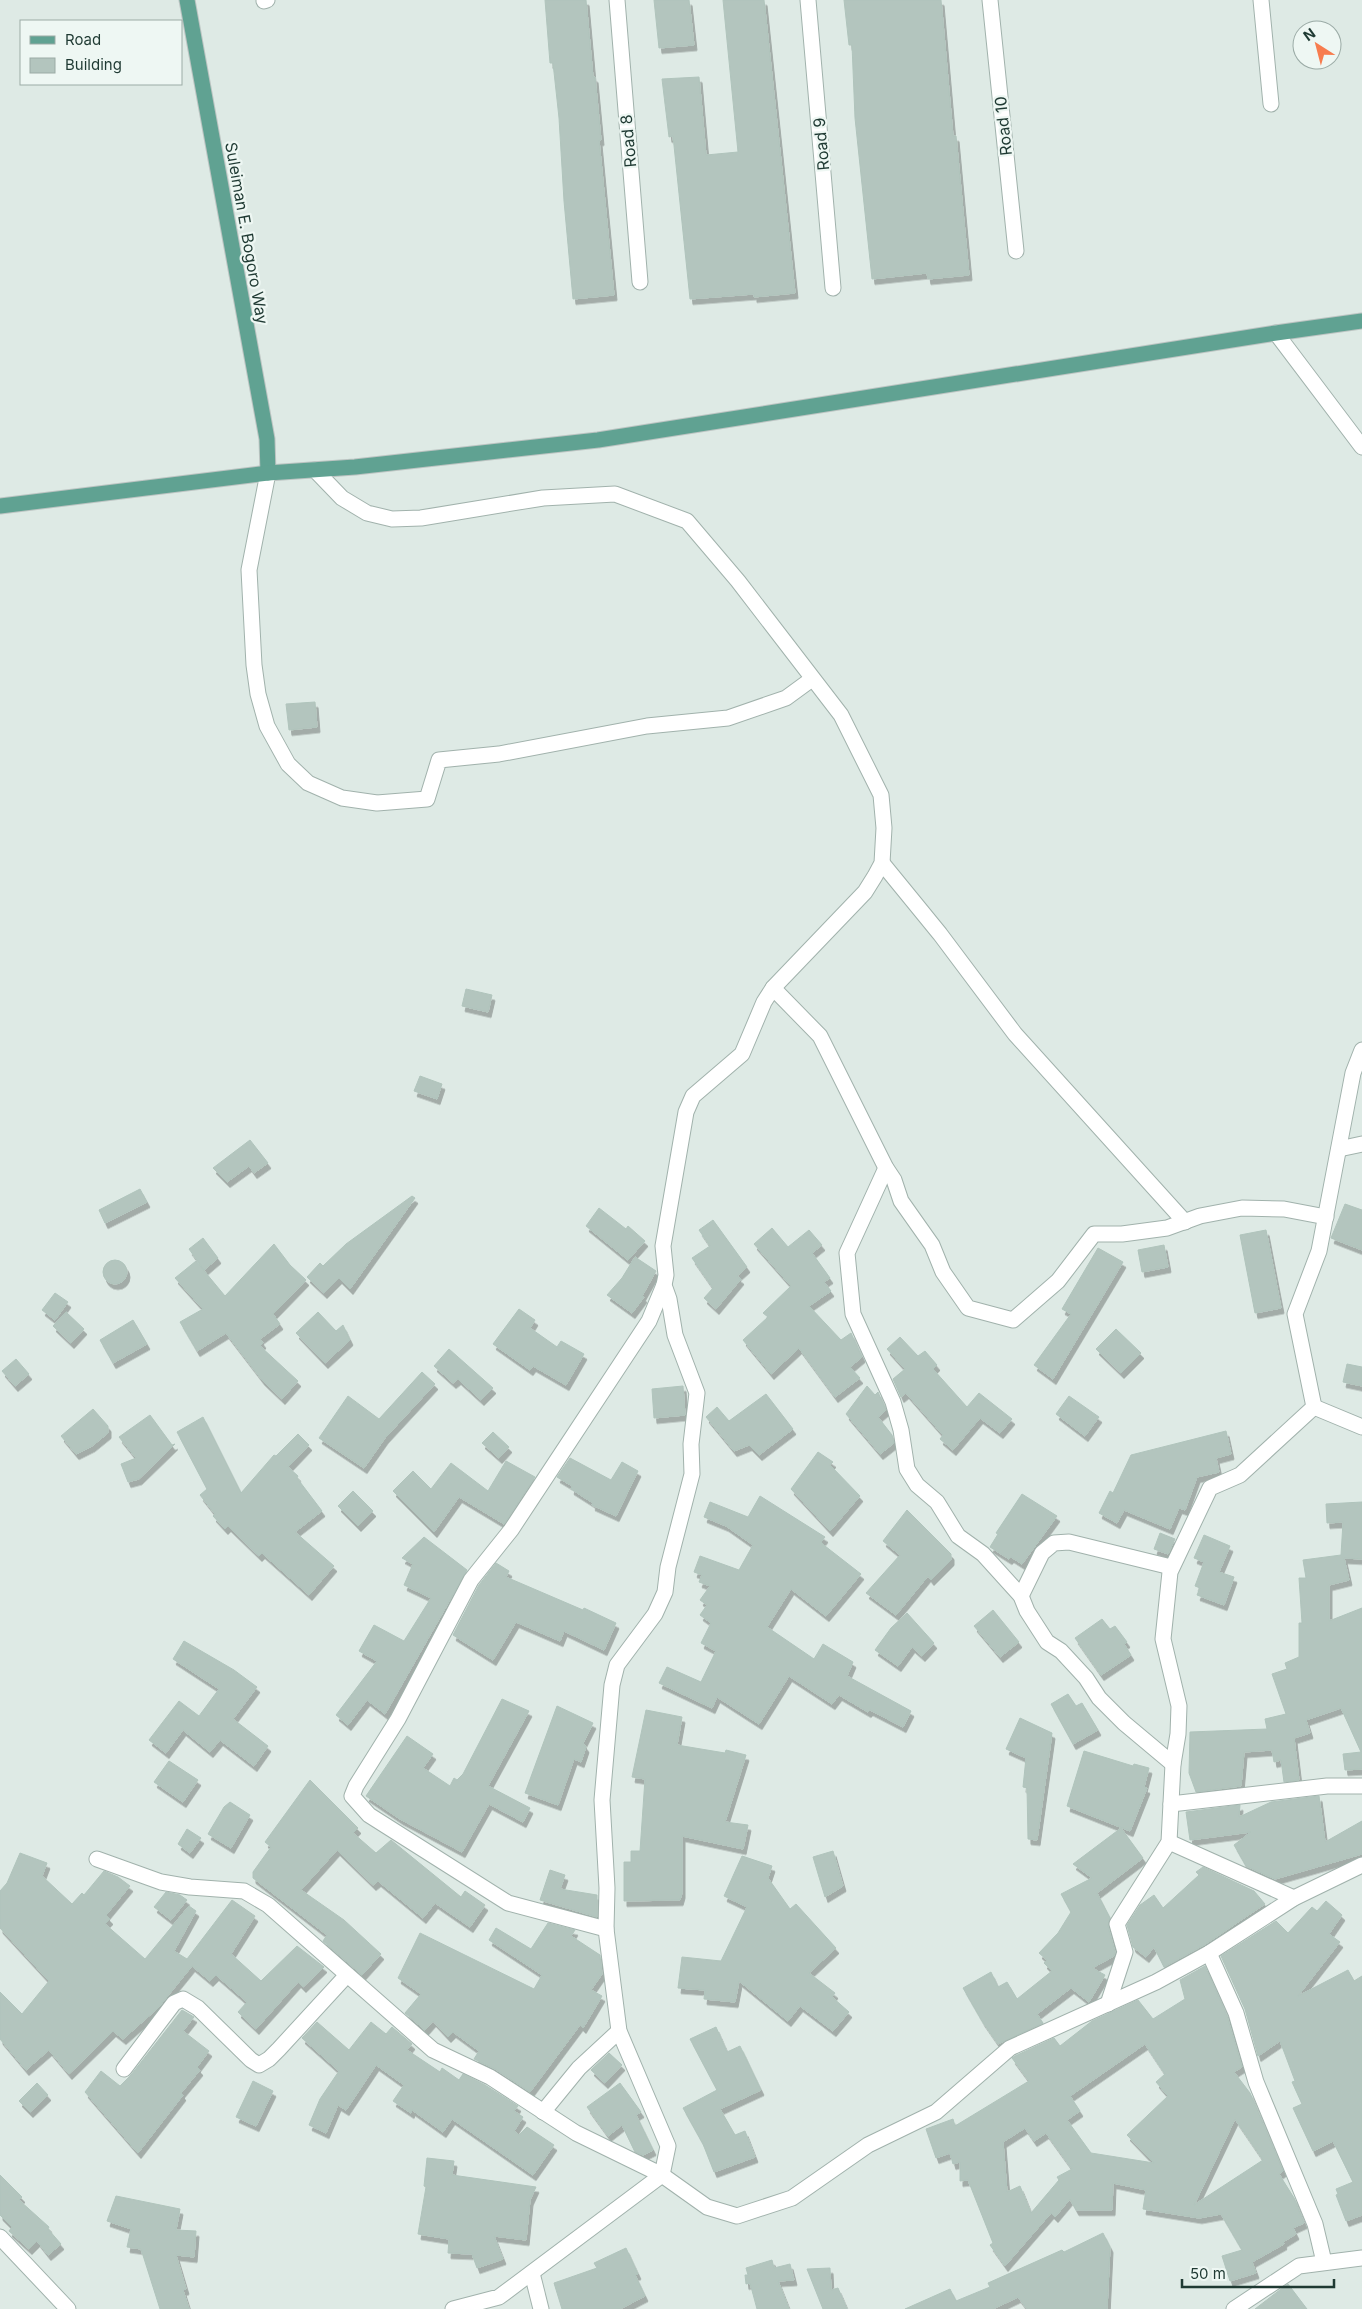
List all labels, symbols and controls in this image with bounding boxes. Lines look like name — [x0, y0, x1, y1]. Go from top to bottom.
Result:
legend — [20, 20, 182, 85]
north arrow — [1292, 20, 1342, 70]
text: N — [1300, 24, 1318, 44]
text: Road — [65, 30, 101, 49]
text: Building — [65, 55, 122, 74]
street label: Road 10 — [990, 95, 1016, 157]
street label: Road 8 — [616, 114, 640, 168]
street label: Road 9 — [809, 117, 833, 171]
street label: Suleiman E. Bogoro Way — [221, 140, 273, 326]
scale bar — [1182, 2256, 1334, 2288]
text: 50 m — [1190, 2264, 1226, 2283]

